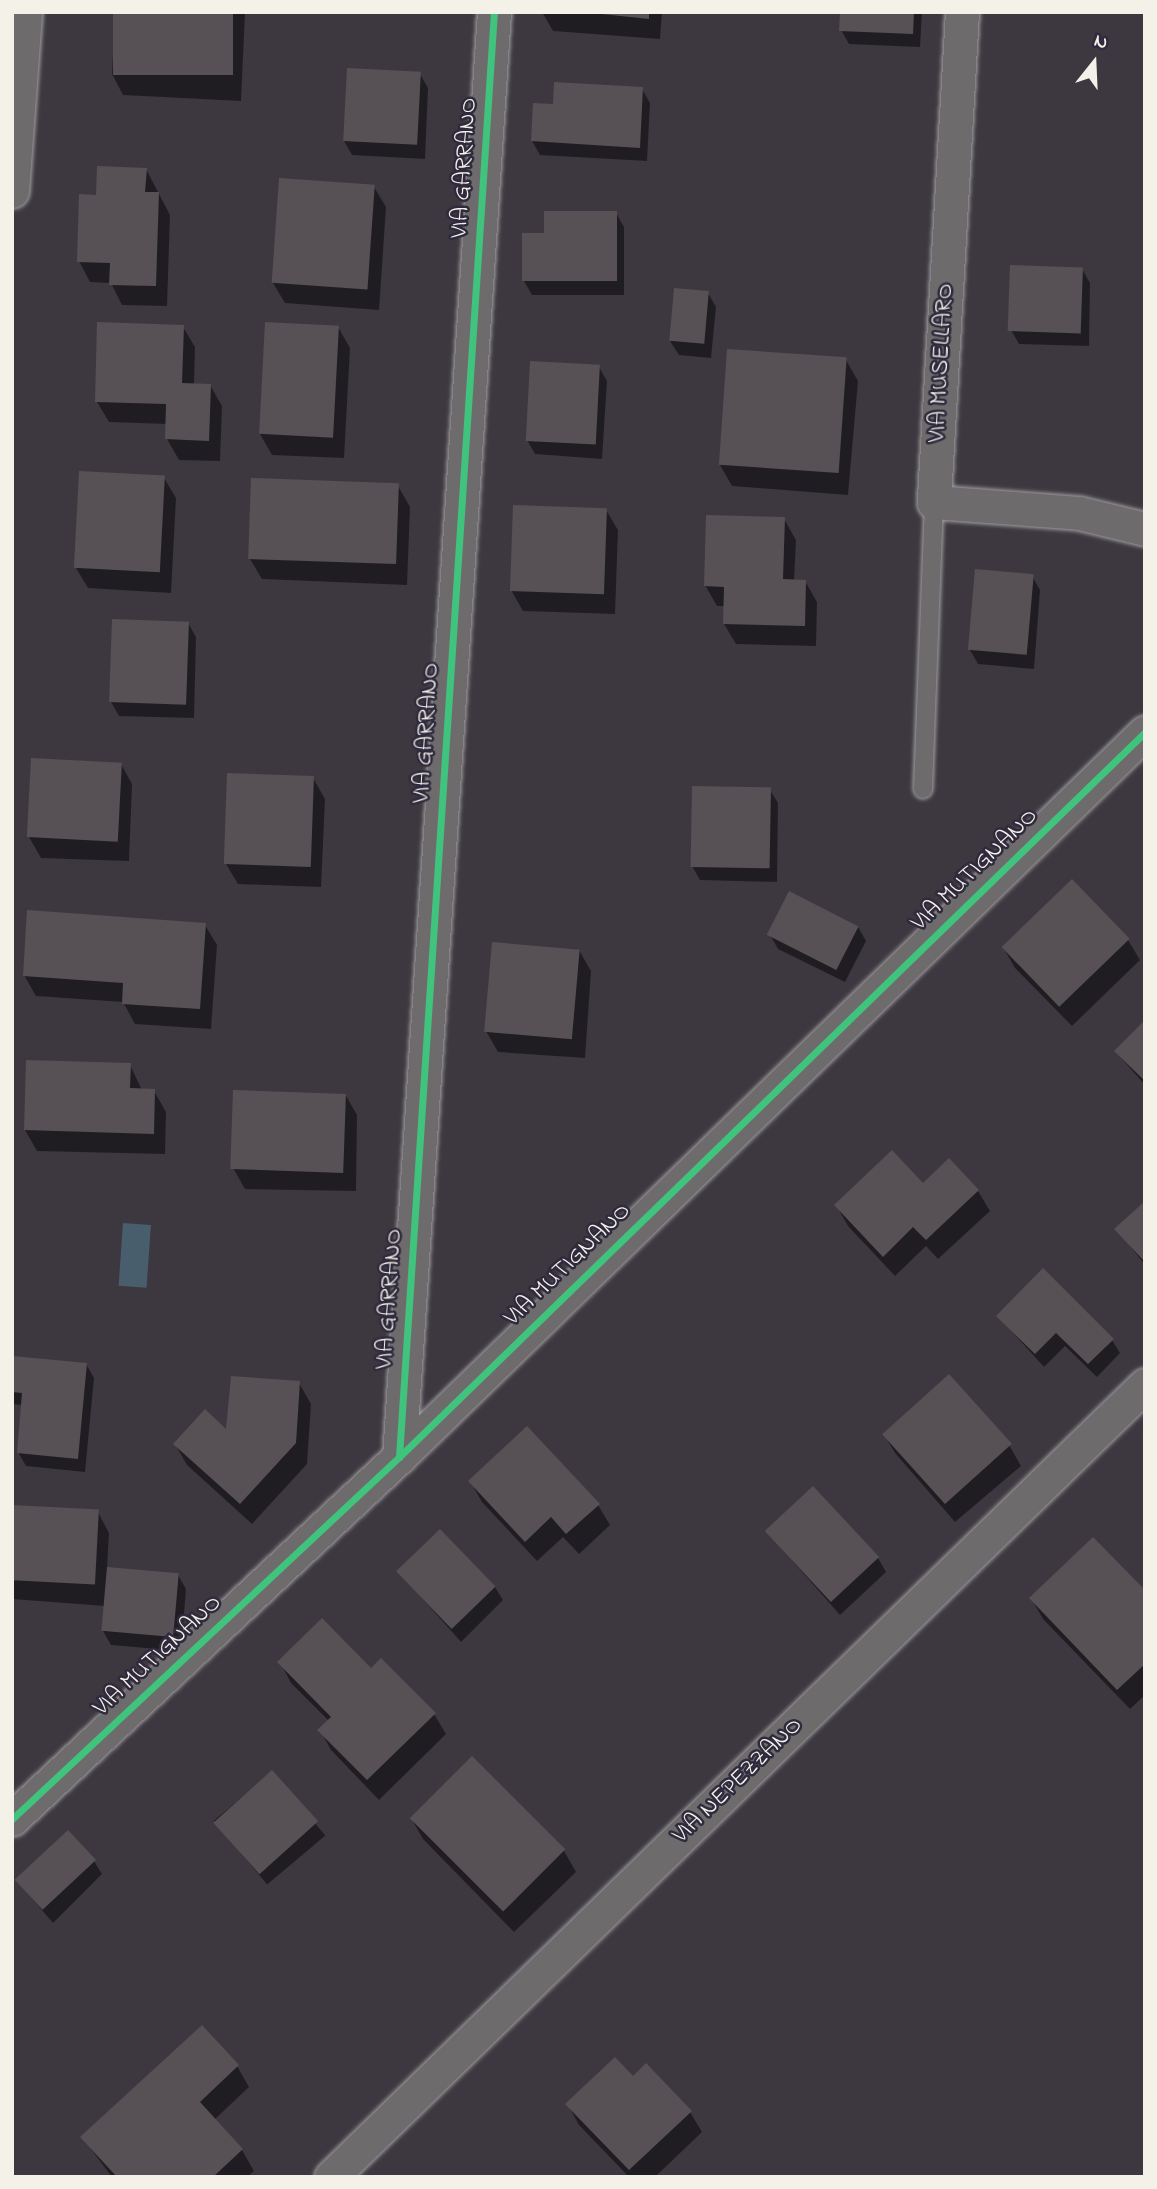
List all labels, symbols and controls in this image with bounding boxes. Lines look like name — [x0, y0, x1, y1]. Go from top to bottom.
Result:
north arrow — [1059, 28, 1129, 98]
text: N — [1090, 28, 1111, 57]
street label: VIA GARRANO — [446, 97, 484, 239]
street label: VIA MUSELLARO — [923, 283, 961, 443]
street label: VIA GARRANO — [408, 662, 446, 804]
street label: VIA MUTIGNANO — [906, 802, 1044, 938]
street label: VIA MUTIGNANO — [499, 1197, 637, 1333]
street label: VIA GARRANO — [371, 1228, 409, 1370]
street label: VIA MUTIGNANO — [88, 1589, 228, 1723]
street label: VIA NEPEZZANO — [667, 1712, 809, 1850]

